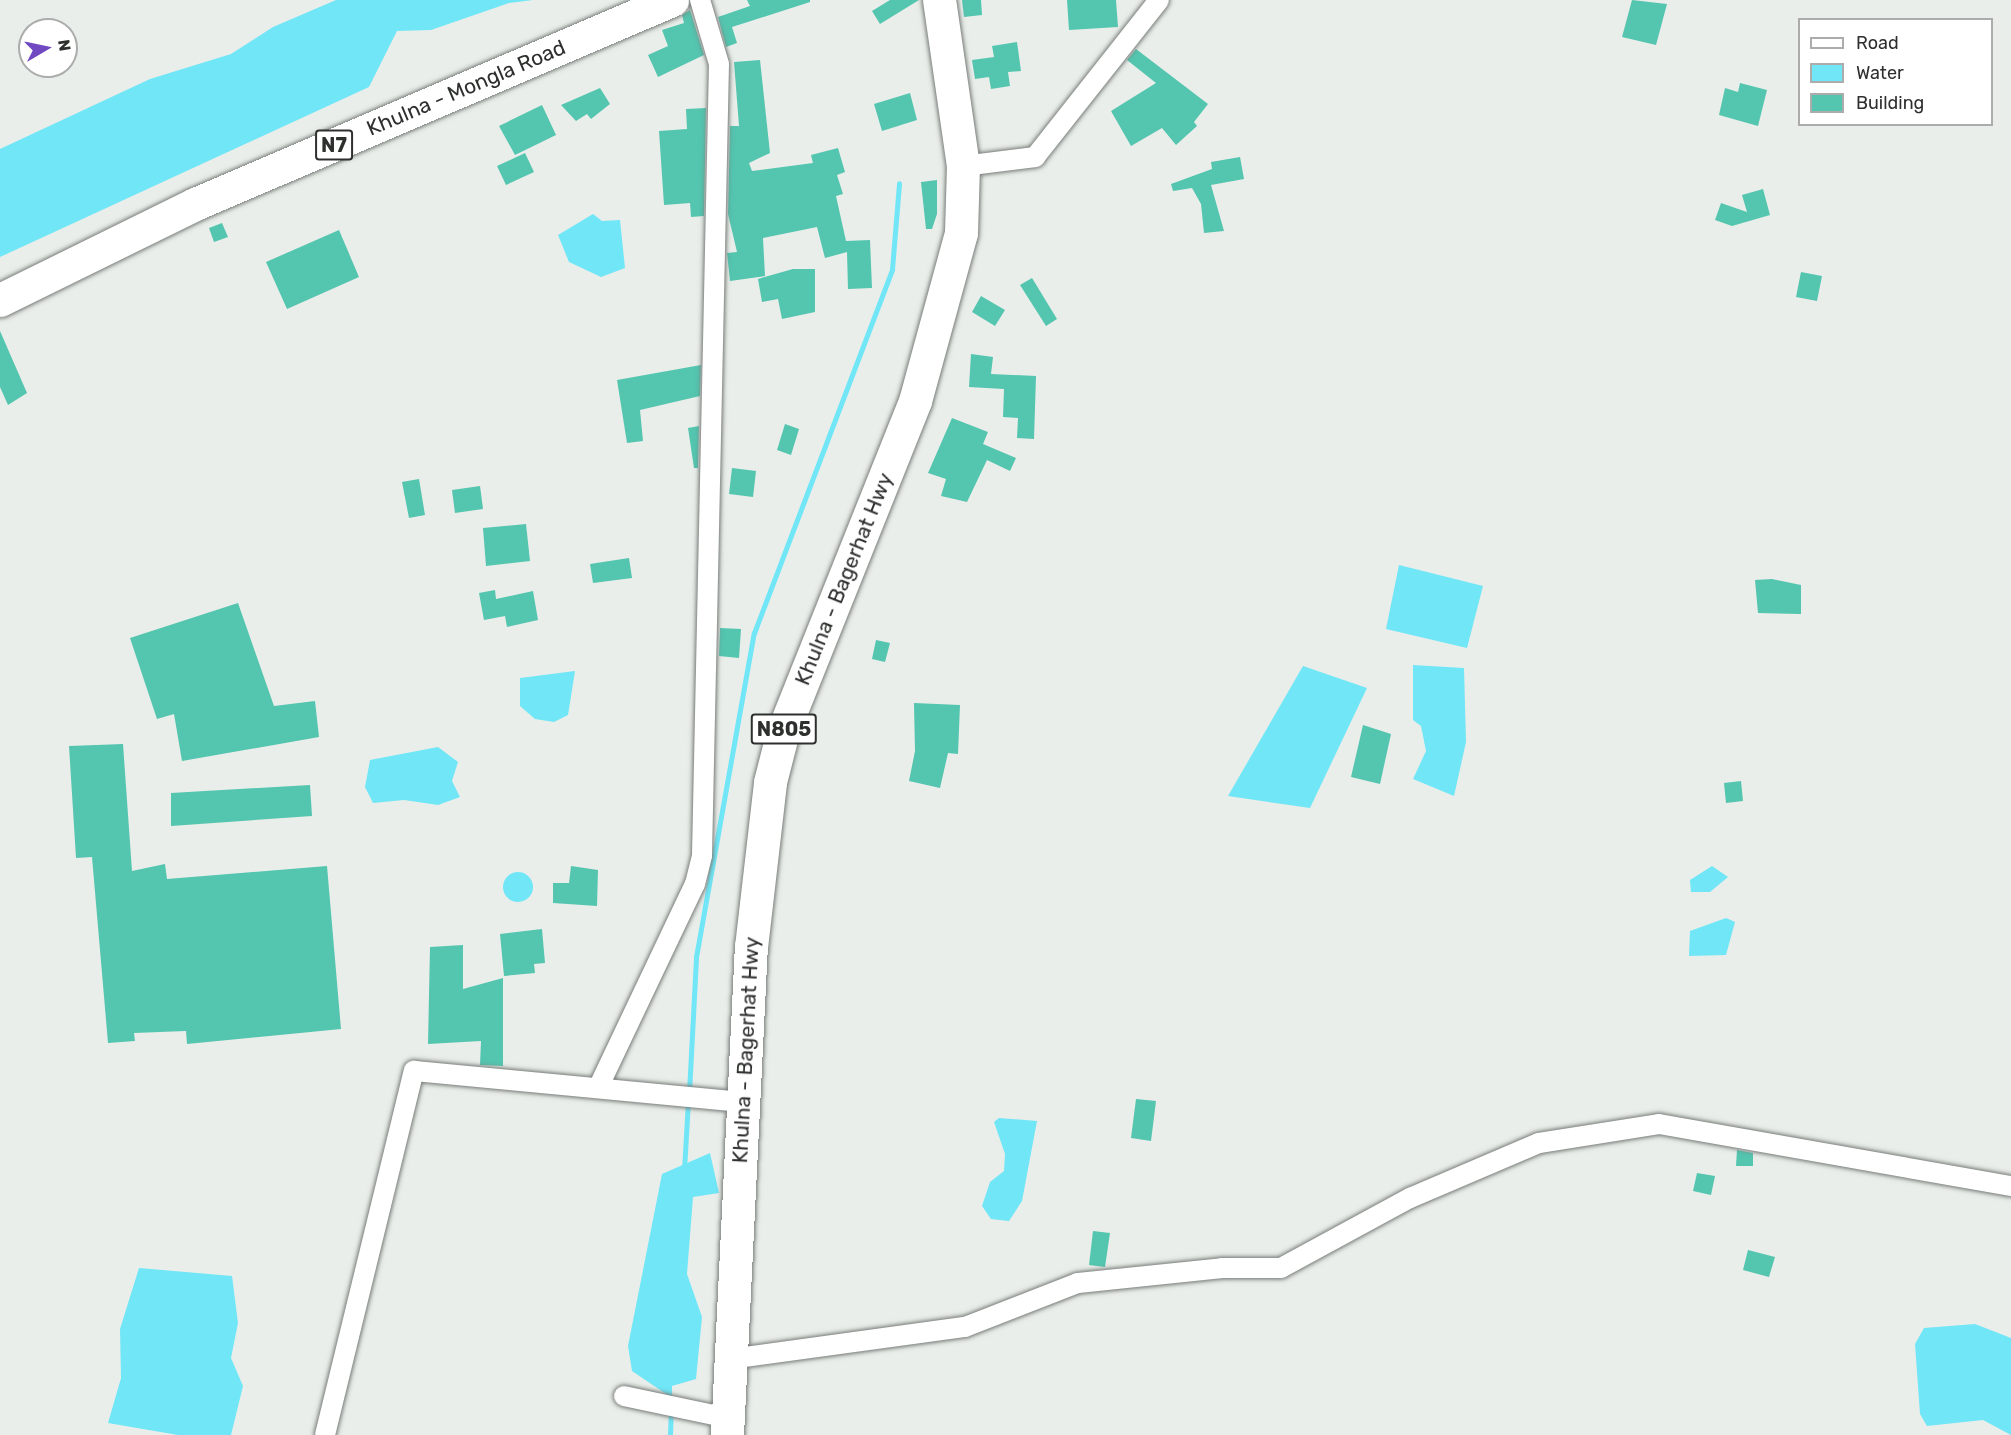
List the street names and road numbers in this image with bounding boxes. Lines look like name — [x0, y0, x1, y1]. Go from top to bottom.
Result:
street label: Khulna - Mongla Road — [363, 35, 569, 141]
road number: N7 — [314, 128, 354, 162]
street label: Khulna - Bagerhat Hwy — [790, 469, 898, 689]
road number: N805 — [750, 712, 818, 746]
street label: Khulna - Bagerhat Hwy — [727, 936, 765, 1164]

